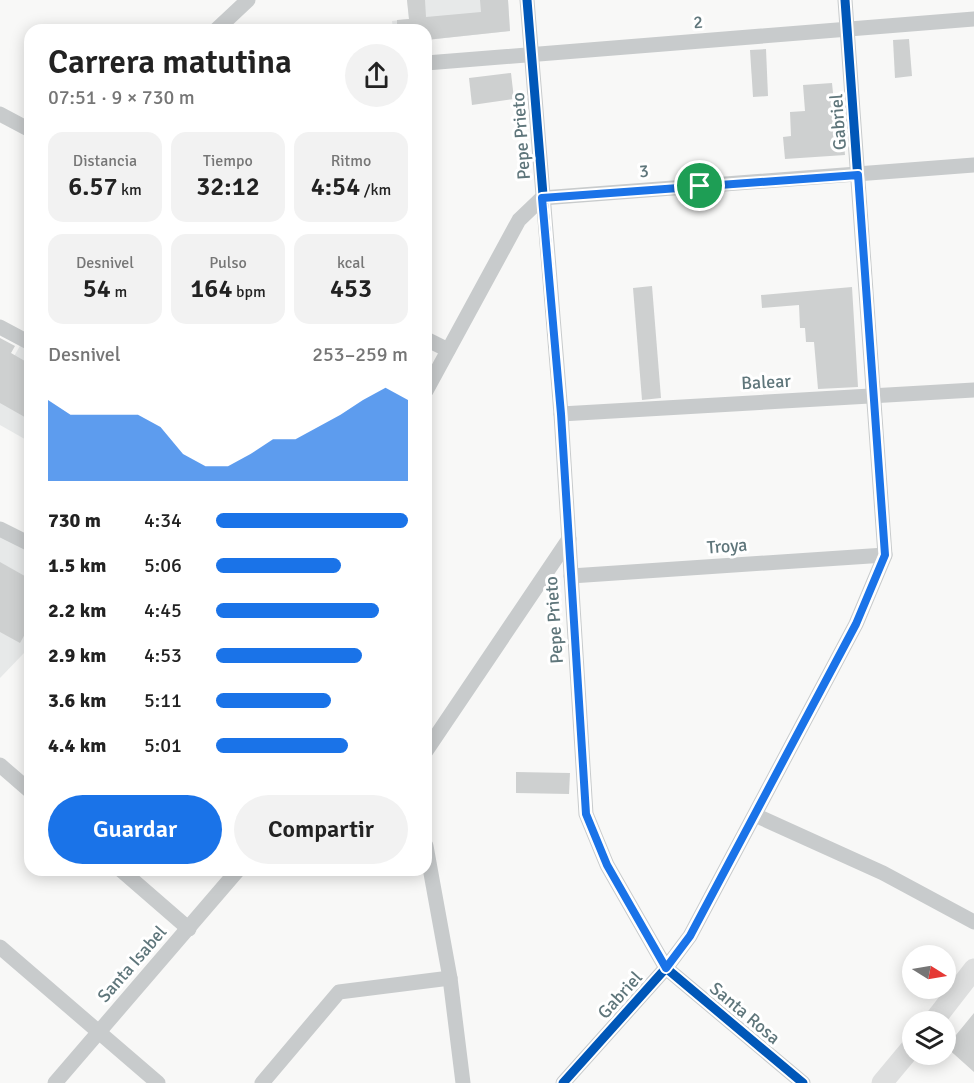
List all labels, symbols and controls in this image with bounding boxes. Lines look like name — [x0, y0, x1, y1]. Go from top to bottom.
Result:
street label: 2 — [692, 11, 704, 33]
text: Carrera matutina — [48, 42, 292, 83]
button: share — [345, 44, 408, 107]
text: 07:51 · 9 × 730 m — [48, 85, 195, 110]
street label: Pepe Prieto — [507, 92, 535, 180]
street label: Gabriel — [825, 93, 851, 151]
text: Distancia — [73, 151, 137, 171]
text: Tiempo — [203, 151, 253, 171]
text: Ritmo — [331, 151, 371, 171]
street label: 3 — [638, 160, 650, 182]
pin — [674, 160, 725, 211]
icon: arrive — [683, 169, 716, 202]
text: 6.57 — [68, 171, 117, 203]
text: 32:12 — [196, 171, 260, 203]
text: 4:54 — [311, 171, 360, 203]
text: km — [117, 180, 142, 200]
text: /km — [360, 180, 391, 200]
text: Desnivel — [76, 253, 134, 273]
text: Pulso — [209, 253, 247, 273]
text: kcal — [337, 253, 365, 273]
text: 54 — [83, 273, 111, 305]
text: 164 — [190, 273, 232, 305]
text: 453 — [330, 273, 372, 305]
text: m — [111, 282, 127, 302]
text: bpm — [232, 282, 266, 302]
text: Desnivel — [48, 342, 121, 367]
text: 253–259 m — [312, 342, 408, 367]
street label: Balear — [741, 370, 792, 394]
text: 730 m — [48, 508, 101, 533]
text: 4:34 — [144, 508, 182, 533]
street label: Troya — [706, 534, 748, 558]
text: 1.5 km — [48, 553, 106, 578]
text: 5:06 — [144, 553, 182, 578]
street label: Pepe Prieto — [540, 576, 568, 664]
text: 2.2 km — [48, 598, 106, 623]
text: 4:45 — [144, 598, 182, 623]
text: 2.9 km — [48, 643, 106, 668]
text: 4:53 — [144, 643, 182, 668]
text: 3.6 km — [48, 688, 106, 713]
text: 5:11 — [144, 688, 182, 713]
text: 4.4 km — [48, 733, 106, 758]
text: 5:01 — [144, 733, 182, 758]
button: Guardar — [48, 795, 222, 864]
button: Compartir — [234, 795, 408, 864]
street label: Santa Isabel — [93, 921, 171, 1007]
north arrow — [902, 945, 956, 999]
map controls — [902, 945, 956, 1065]
street label: Gabriel — [593, 967, 647, 1023]
street label: Santa Rosa — [705, 977, 785, 1049]
button: layers — [902, 1011, 956, 1065]

